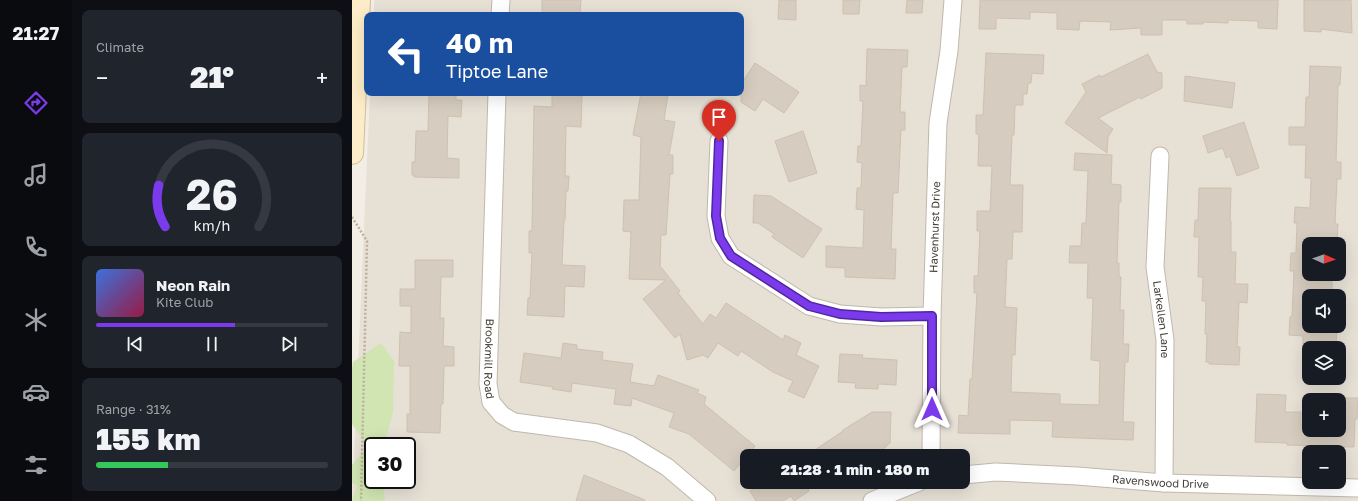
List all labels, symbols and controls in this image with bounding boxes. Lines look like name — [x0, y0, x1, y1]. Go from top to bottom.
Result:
text: 21:27 — [13, 22, 59, 44]
text: 40 m — [446, 26, 513, 59]
icon: left — [380, 28, 432, 80]
text: Climate — [96, 39, 144, 55]
text: 21° — [190, 59, 234, 95]
text: Tiptoe Lane — [446, 60, 548, 82]
text: − — [96, 64, 108, 91]
text: + — [316, 64, 328, 91]
icon: directions — [22, 89, 50, 117]
pin — [702, 100, 736, 141]
icon: arrive — [708, 106, 730, 128]
icon: music — [22, 161, 50, 189]
text: 26 — [186, 169, 238, 219]
street label: Havenhurst Drive — [926, 181, 942, 273]
text: km/h — [194, 217, 230, 234]
icon: phone — [22, 233, 50, 261]
north arrow — [1302, 237, 1346, 281]
map controls — [1302, 237, 1346, 489]
text: Neon Rain — [156, 276, 230, 294]
street label: Larkellen Lane — [1151, 280, 1172, 358]
button: sound — [1302, 289, 1346, 333]
text: Kite Club — [156, 294, 213, 310]
icon: climate — [22, 306, 50, 334]
street label: Brookmill Road — [482, 318, 497, 400]
icon: previous — [124, 333, 146, 355]
icon: pause — [201, 333, 223, 355]
icon: next — [278, 333, 300, 355]
button: layers — [1302, 341, 1346, 385]
icon: car — [22, 378, 50, 406]
position arrow — [911, 388, 953, 430]
button: + — [1302, 393, 1346, 437]
text: Range · 31% — [96, 401, 171, 417]
text: 155 km — [96, 421, 201, 457]
speed limit sign: 30 — [364, 437, 416, 489]
button: − — [1302, 445, 1346, 489]
icon: filters — [22, 451, 50, 479]
text: 21:28 · 1 min · 180 m — [781, 460, 929, 478]
street label: Ravenswood Drive — [1112, 472, 1209, 490]

